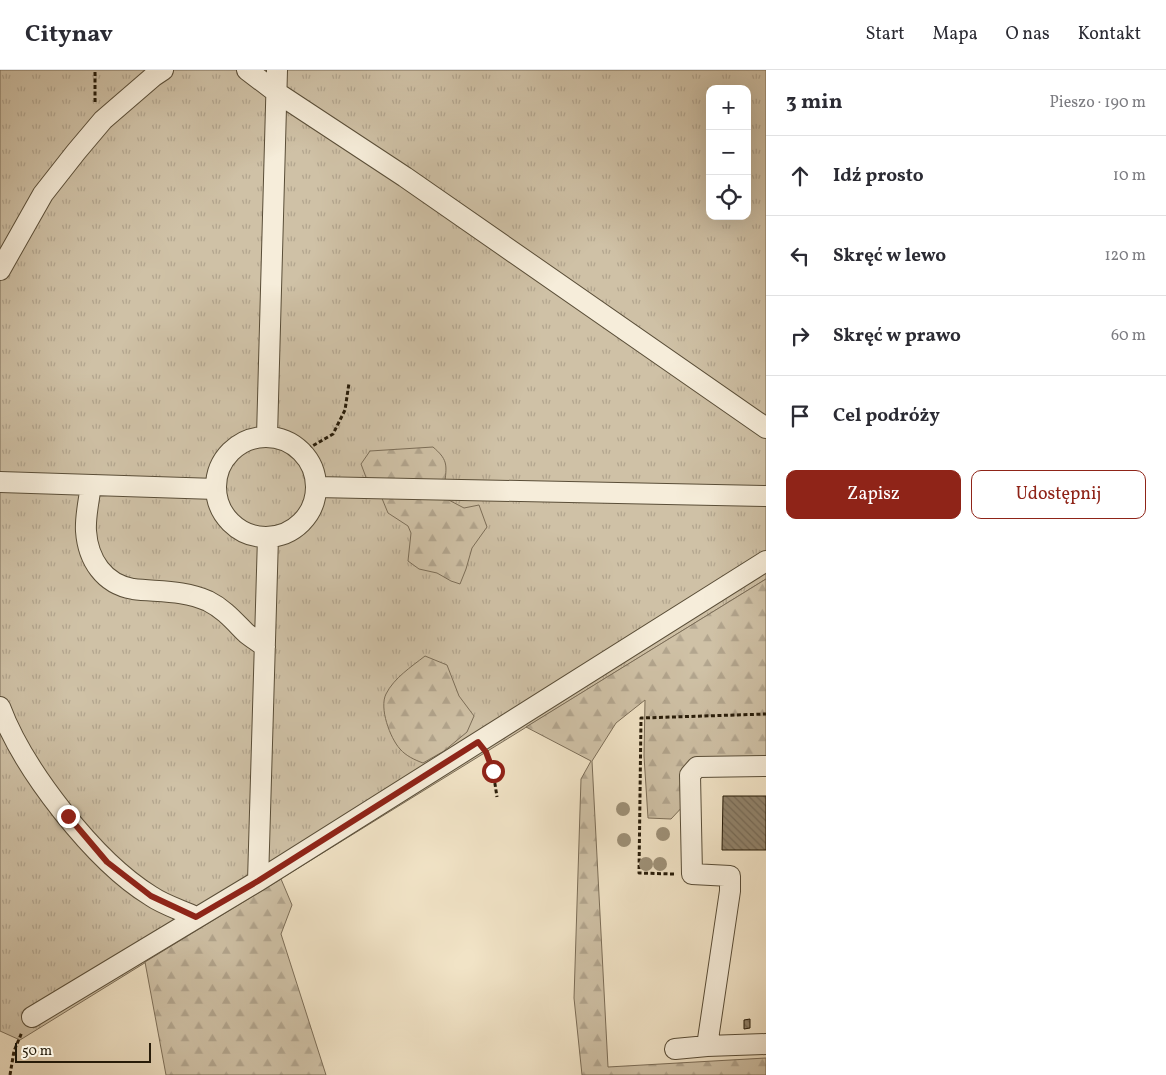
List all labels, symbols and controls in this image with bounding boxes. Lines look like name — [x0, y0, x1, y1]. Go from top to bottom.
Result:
text: Citynav — [25, 18, 113, 52]
text: Start — [866, 22, 905, 47]
text: Mapa — [933, 22, 978, 47]
text: O nas — [1006, 22, 1050, 47]
text: Kontakt — [1078, 22, 1141, 47]
map controls — [706, 85, 751, 220]
button: + — [706, 85, 751, 130]
text: 3 min — [786, 88, 842, 117]
text: Pieszo · 190 m — [1050, 92, 1146, 114]
button: − — [706, 130, 751, 175]
icon: ahead — [786, 162, 814, 190]
text: Idź prosto — [833, 163, 924, 189]
text: 10 m — [1113, 165, 1146, 187]
button: locate — [706, 175, 751, 220]
icon: left — [786, 242, 814, 270]
text: Skręć w lewo — [833, 243, 946, 269]
text: 120 m — [1104, 245, 1146, 267]
icon: right — [786, 322, 814, 350]
text: Skręć w prawo — [833, 323, 961, 349]
text: 60 m — [1111, 325, 1146, 347]
icon: arrive — [786, 402, 814, 430]
text: Cel podróży — [833, 403, 940, 429]
button: Zapisz — [786, 470, 961, 519]
button: Udostępnij — [971, 470, 1146, 519]
route start — [482, 760, 505, 783]
route end — [57, 805, 80, 828]
scale bar — [15, 1040, 151, 1063]
text: 50 m — [22, 1042, 52, 1061]

